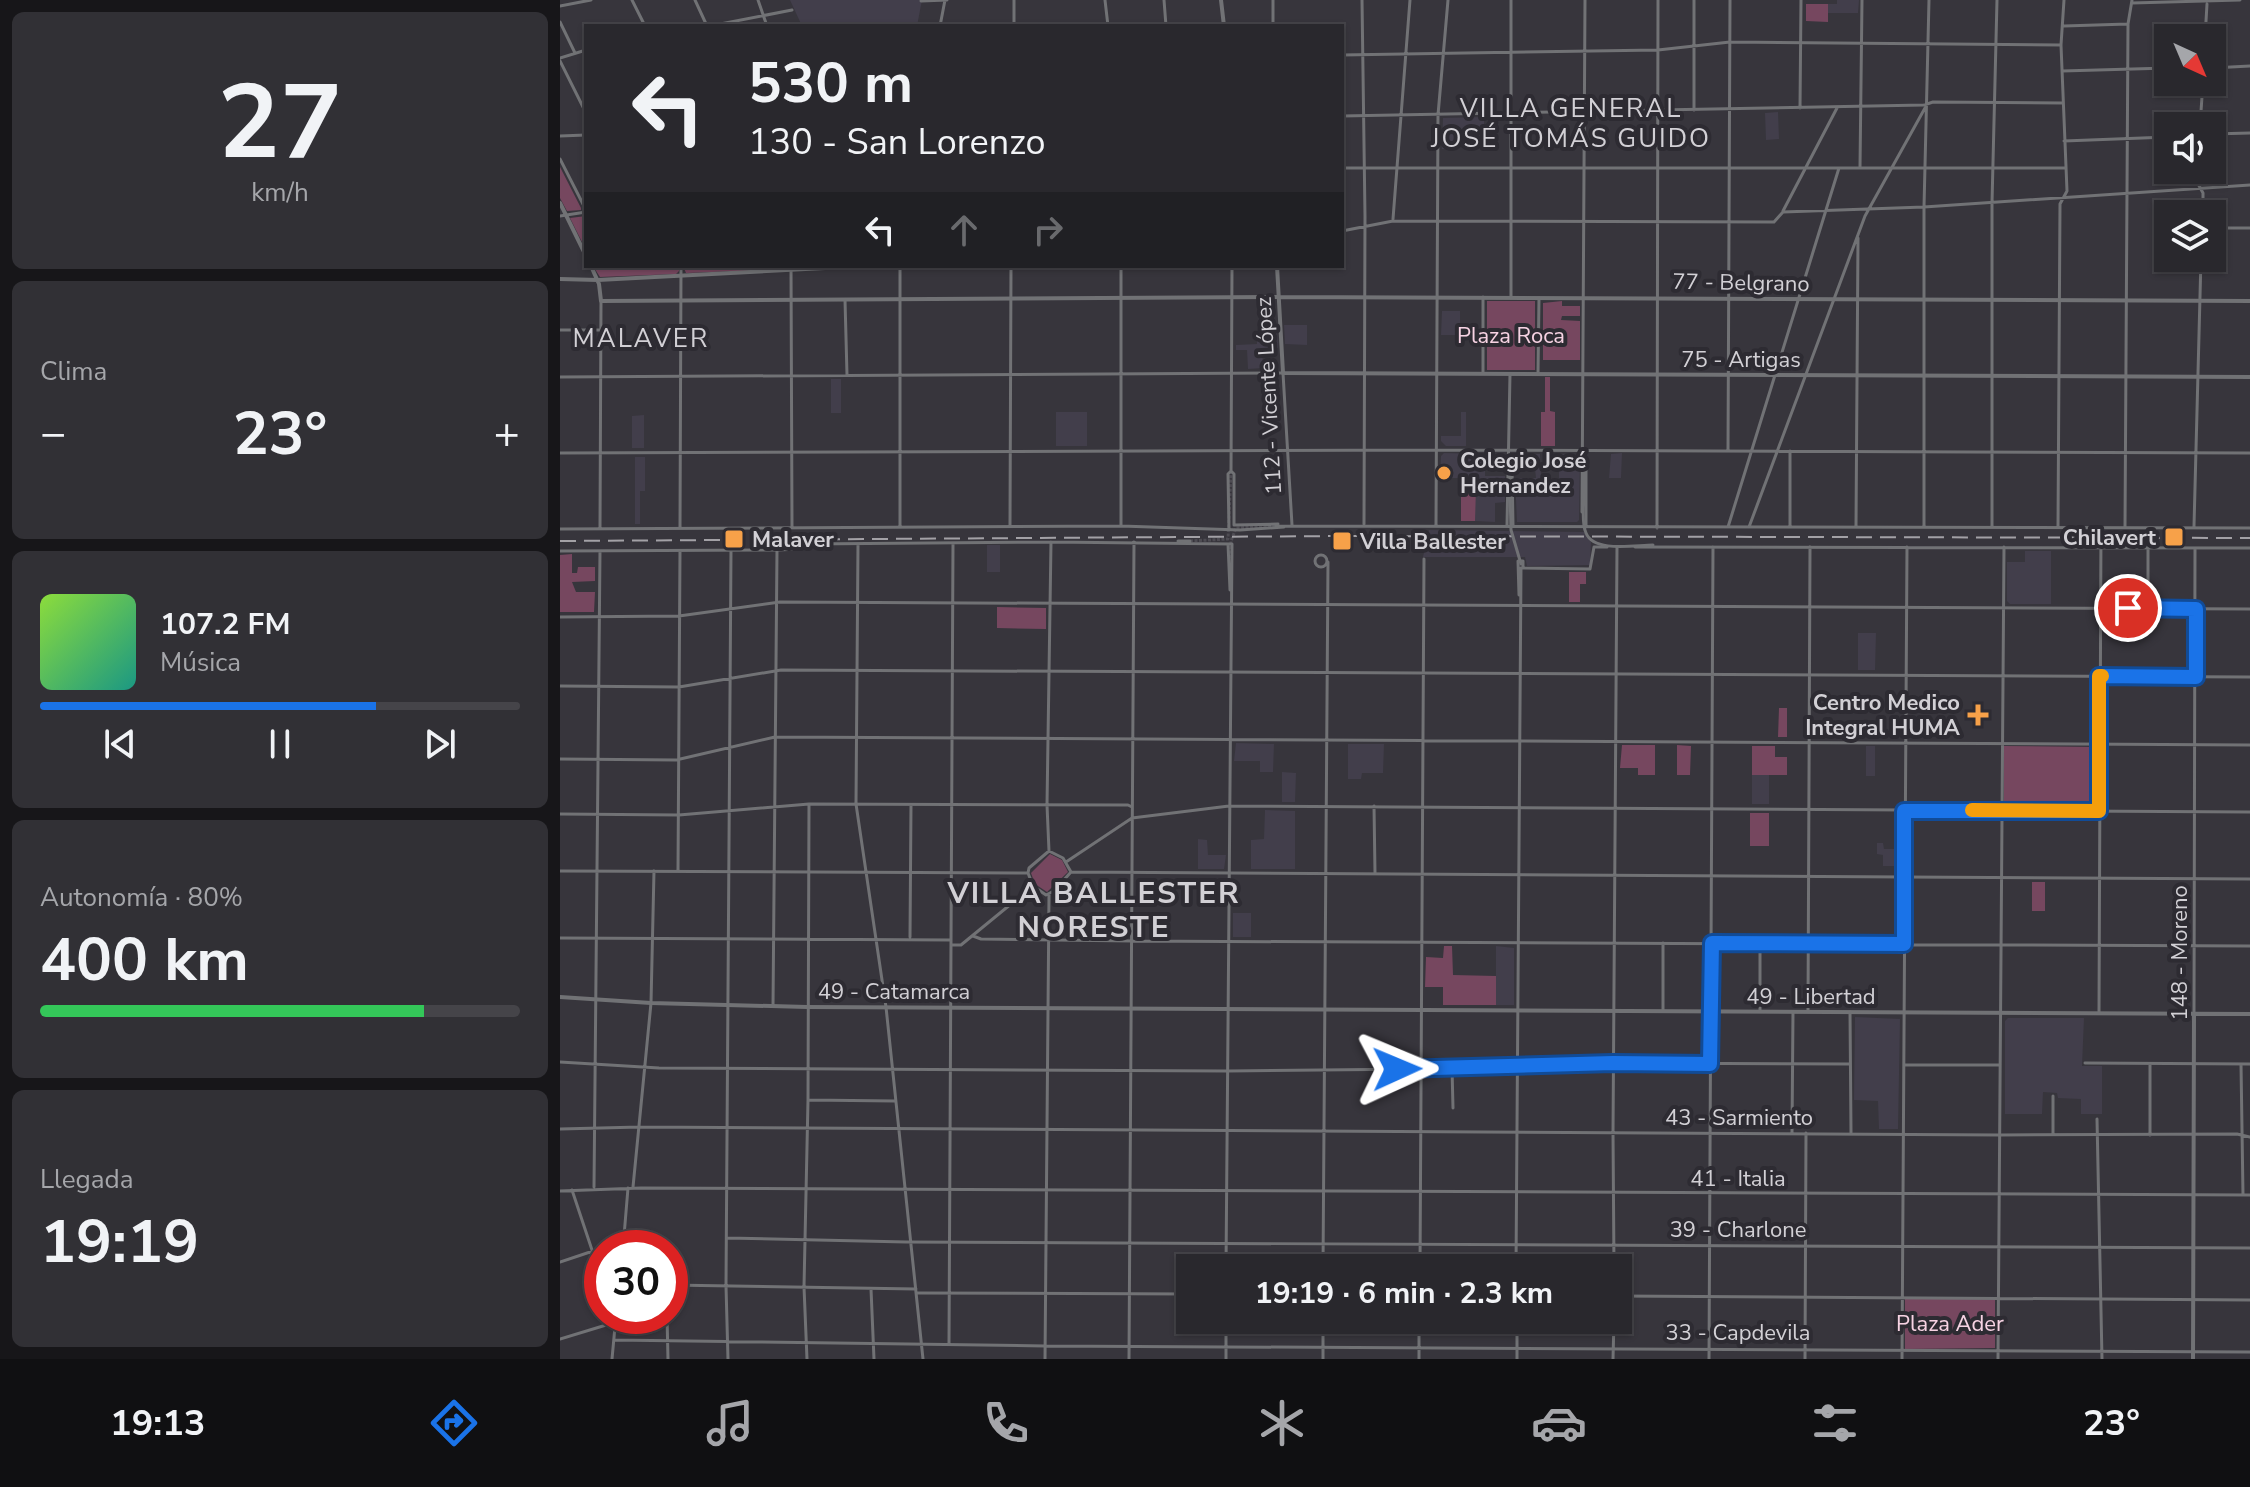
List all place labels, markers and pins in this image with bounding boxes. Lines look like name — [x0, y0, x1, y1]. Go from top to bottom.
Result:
place label: Colegio José Hernandez — [1460, 446, 1586, 501]
marker: Colegio José Hernandez — [1435, 464, 1453, 482]
place label: Chilavert — [2063, 523, 2157, 553]
place label: Malaver — [752, 525, 834, 555]
marker: Chilavert — [2163, 526, 2185, 548]
place label: Villa Ballester — [1359, 527, 1506, 557]
marker: Malaver — [723, 528, 745, 550]
marker: Villa Ballester — [1331, 530, 1353, 552]
pin — [2094, 574, 2162, 642]
place label: Centro Medico Integral HUMA — [1805, 688, 1961, 743]
marker: Centro Medico Integral HUMA — [1967, 704, 1989, 726]

